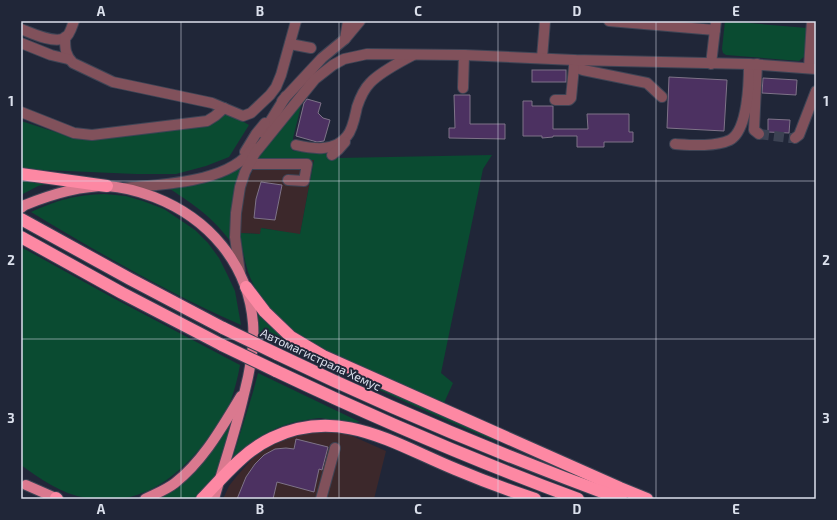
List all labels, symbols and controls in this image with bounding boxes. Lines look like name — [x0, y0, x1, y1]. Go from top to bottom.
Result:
text: A — [97, 3, 106, 19]
text: B — [256, 3, 264, 19]
text: C — [414, 3, 422, 19]
text: D — [573, 3, 582, 19]
text: E — [732, 3, 740, 19]
text: 1 — [8, 93, 14, 109]
text: 1 — [823, 93, 829, 109]
text: 2 — [7, 252, 15, 268]
text: 2 — [822, 252, 830, 268]
street label: Автомагистрала Хемус — [258, 325, 384, 394]
text: 3 — [7, 410, 15, 426]
text: 3 — [822, 410, 830, 426]
text: A — [97, 501, 106, 517]
text: B — [256, 501, 264, 517]
text: C — [414, 501, 422, 517]
text: D — [573, 501, 582, 517]
text: E — [732, 501, 740, 517]

